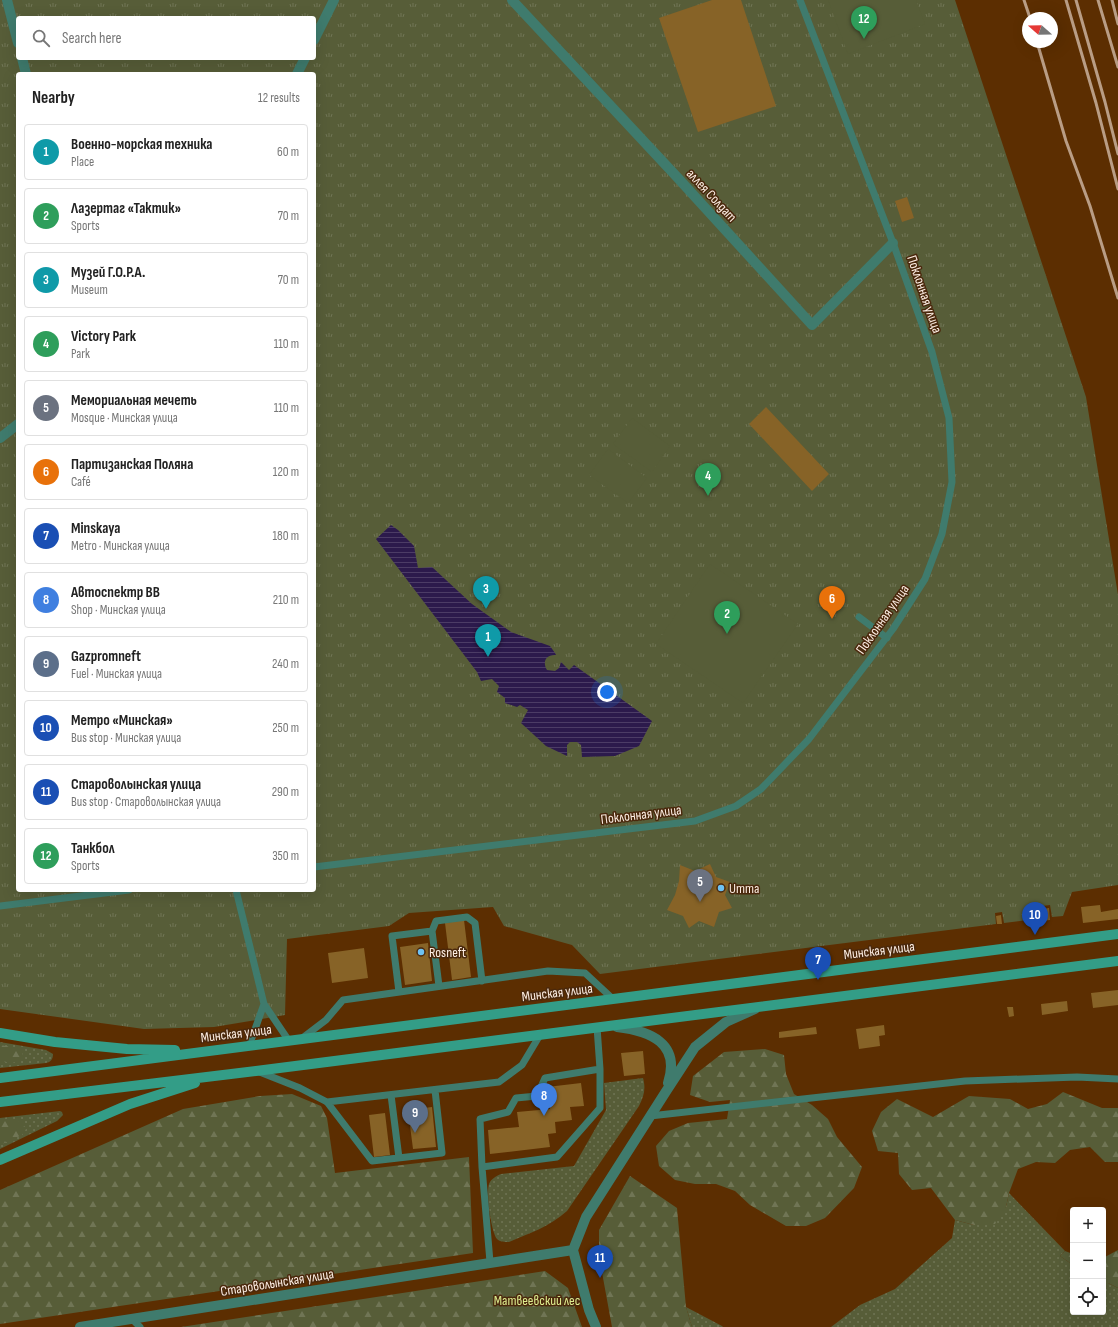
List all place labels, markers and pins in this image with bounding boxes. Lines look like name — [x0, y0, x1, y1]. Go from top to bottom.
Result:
pin: 12 — [851, 6, 877, 39]
pin: 4 — [695, 463, 721, 496]
pin: 3 — [473, 576, 499, 609]
pin: 6 — [819, 586, 845, 619]
pin: 2 — [714, 601, 740, 634]
pin: 1 — [475, 624, 501, 657]
pin: 5 — [687, 869, 713, 902]
place label: Umma — [729, 880, 759, 897]
marker: Umma — [716, 883, 726, 893]
pin: 10 — [1022, 902, 1048, 935]
place label: Rosneft — [429, 944, 466, 961]
marker: Rosneft — [416, 947, 426, 957]
pin: 7 — [805, 947, 831, 980]
pin: 8 — [531, 1083, 557, 1116]
pin: 9 — [402, 1100, 428, 1133]
pin: 11 — [587, 1245, 613, 1278]

